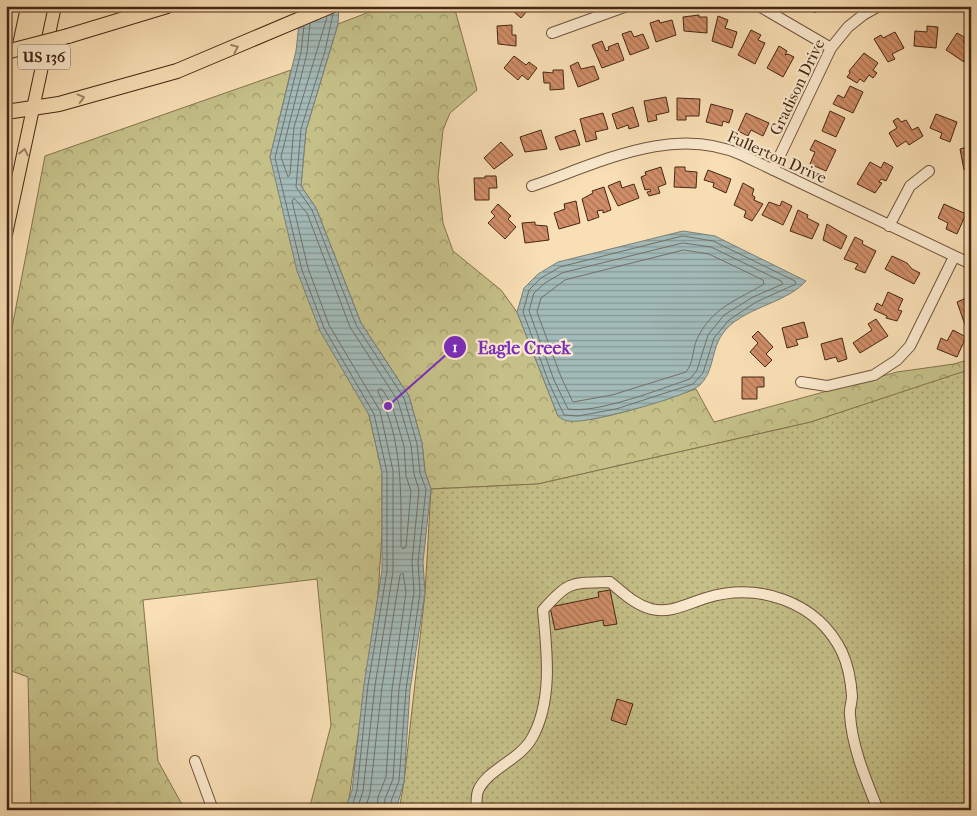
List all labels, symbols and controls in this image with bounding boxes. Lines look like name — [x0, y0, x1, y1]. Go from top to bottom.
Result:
street label: Gradison Drive — [766, 36, 829, 138]
one-way arrow — [230, 43, 239, 54]
road number: US 136 — [18, 44, 70, 70]
one-way arrow — [77, 94, 85, 104]
street label: Fullerton Drive — [724, 127, 830, 187]
one-way arrow — [18, 148, 28, 157]
callout: Eagle Creek — [443, 331, 581, 364]
text: 1 — [452, 338, 458, 356]
text: Eagle Creek — [477, 338, 571, 359]

